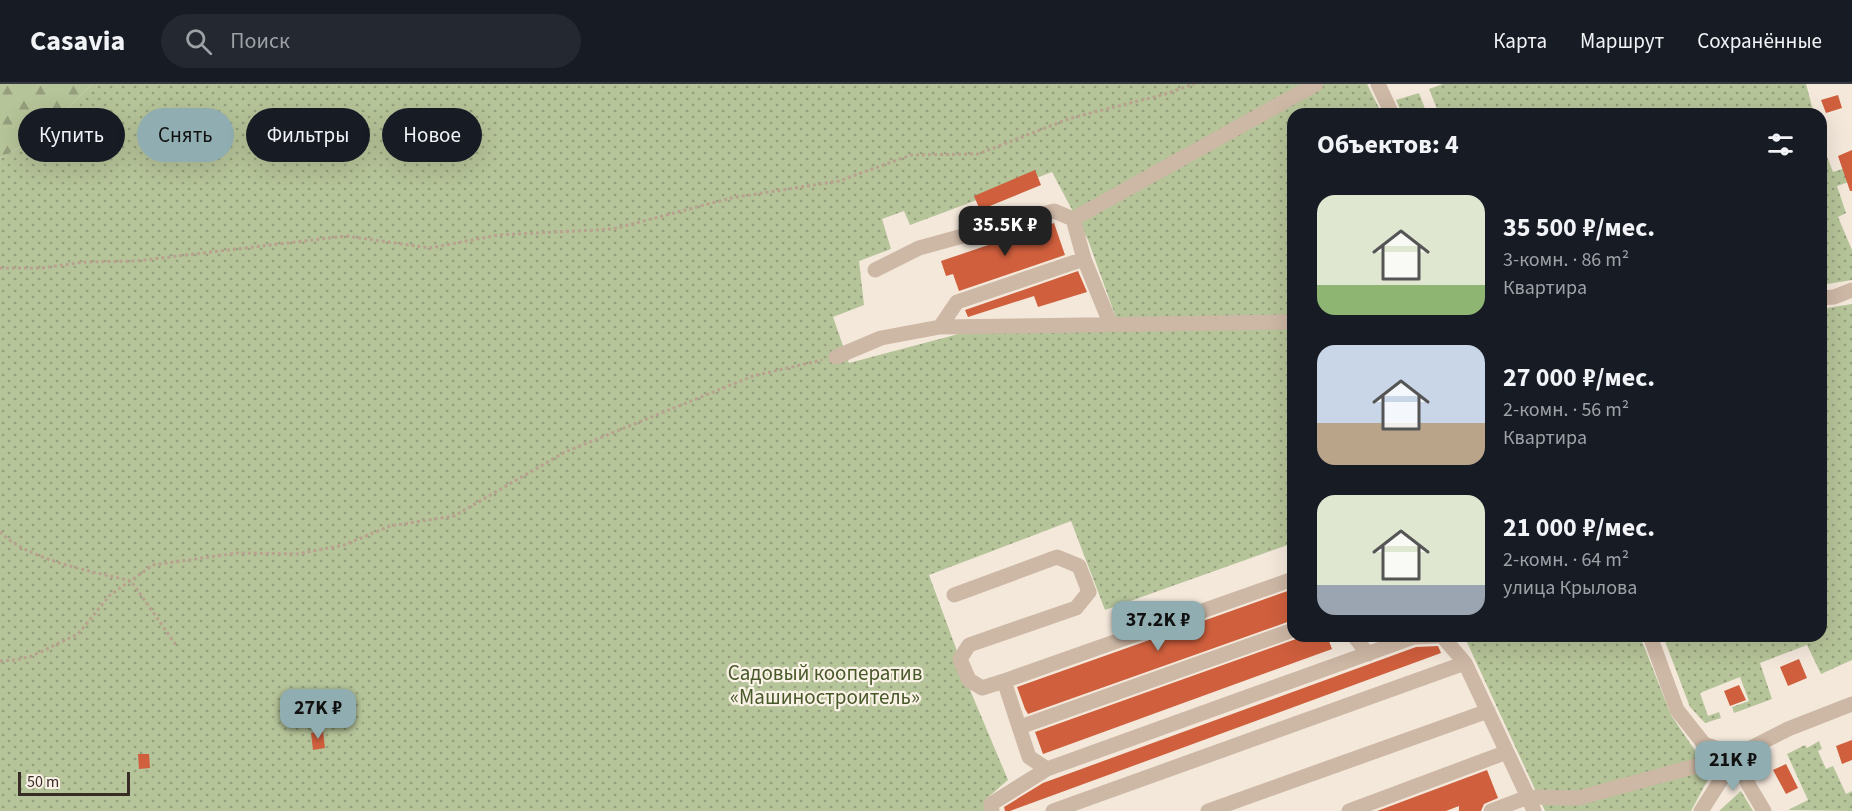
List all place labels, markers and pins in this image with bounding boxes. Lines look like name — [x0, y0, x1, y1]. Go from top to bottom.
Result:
pin: 35.5K ₽ — [950, 206, 1060, 257]
pin: 37.2K ₽ — [1103, 601, 1213, 652]
pin: 27K ₽ — [276, 689, 360, 740]
pin: 21K ₽ — [1691, 741, 1775, 792]

